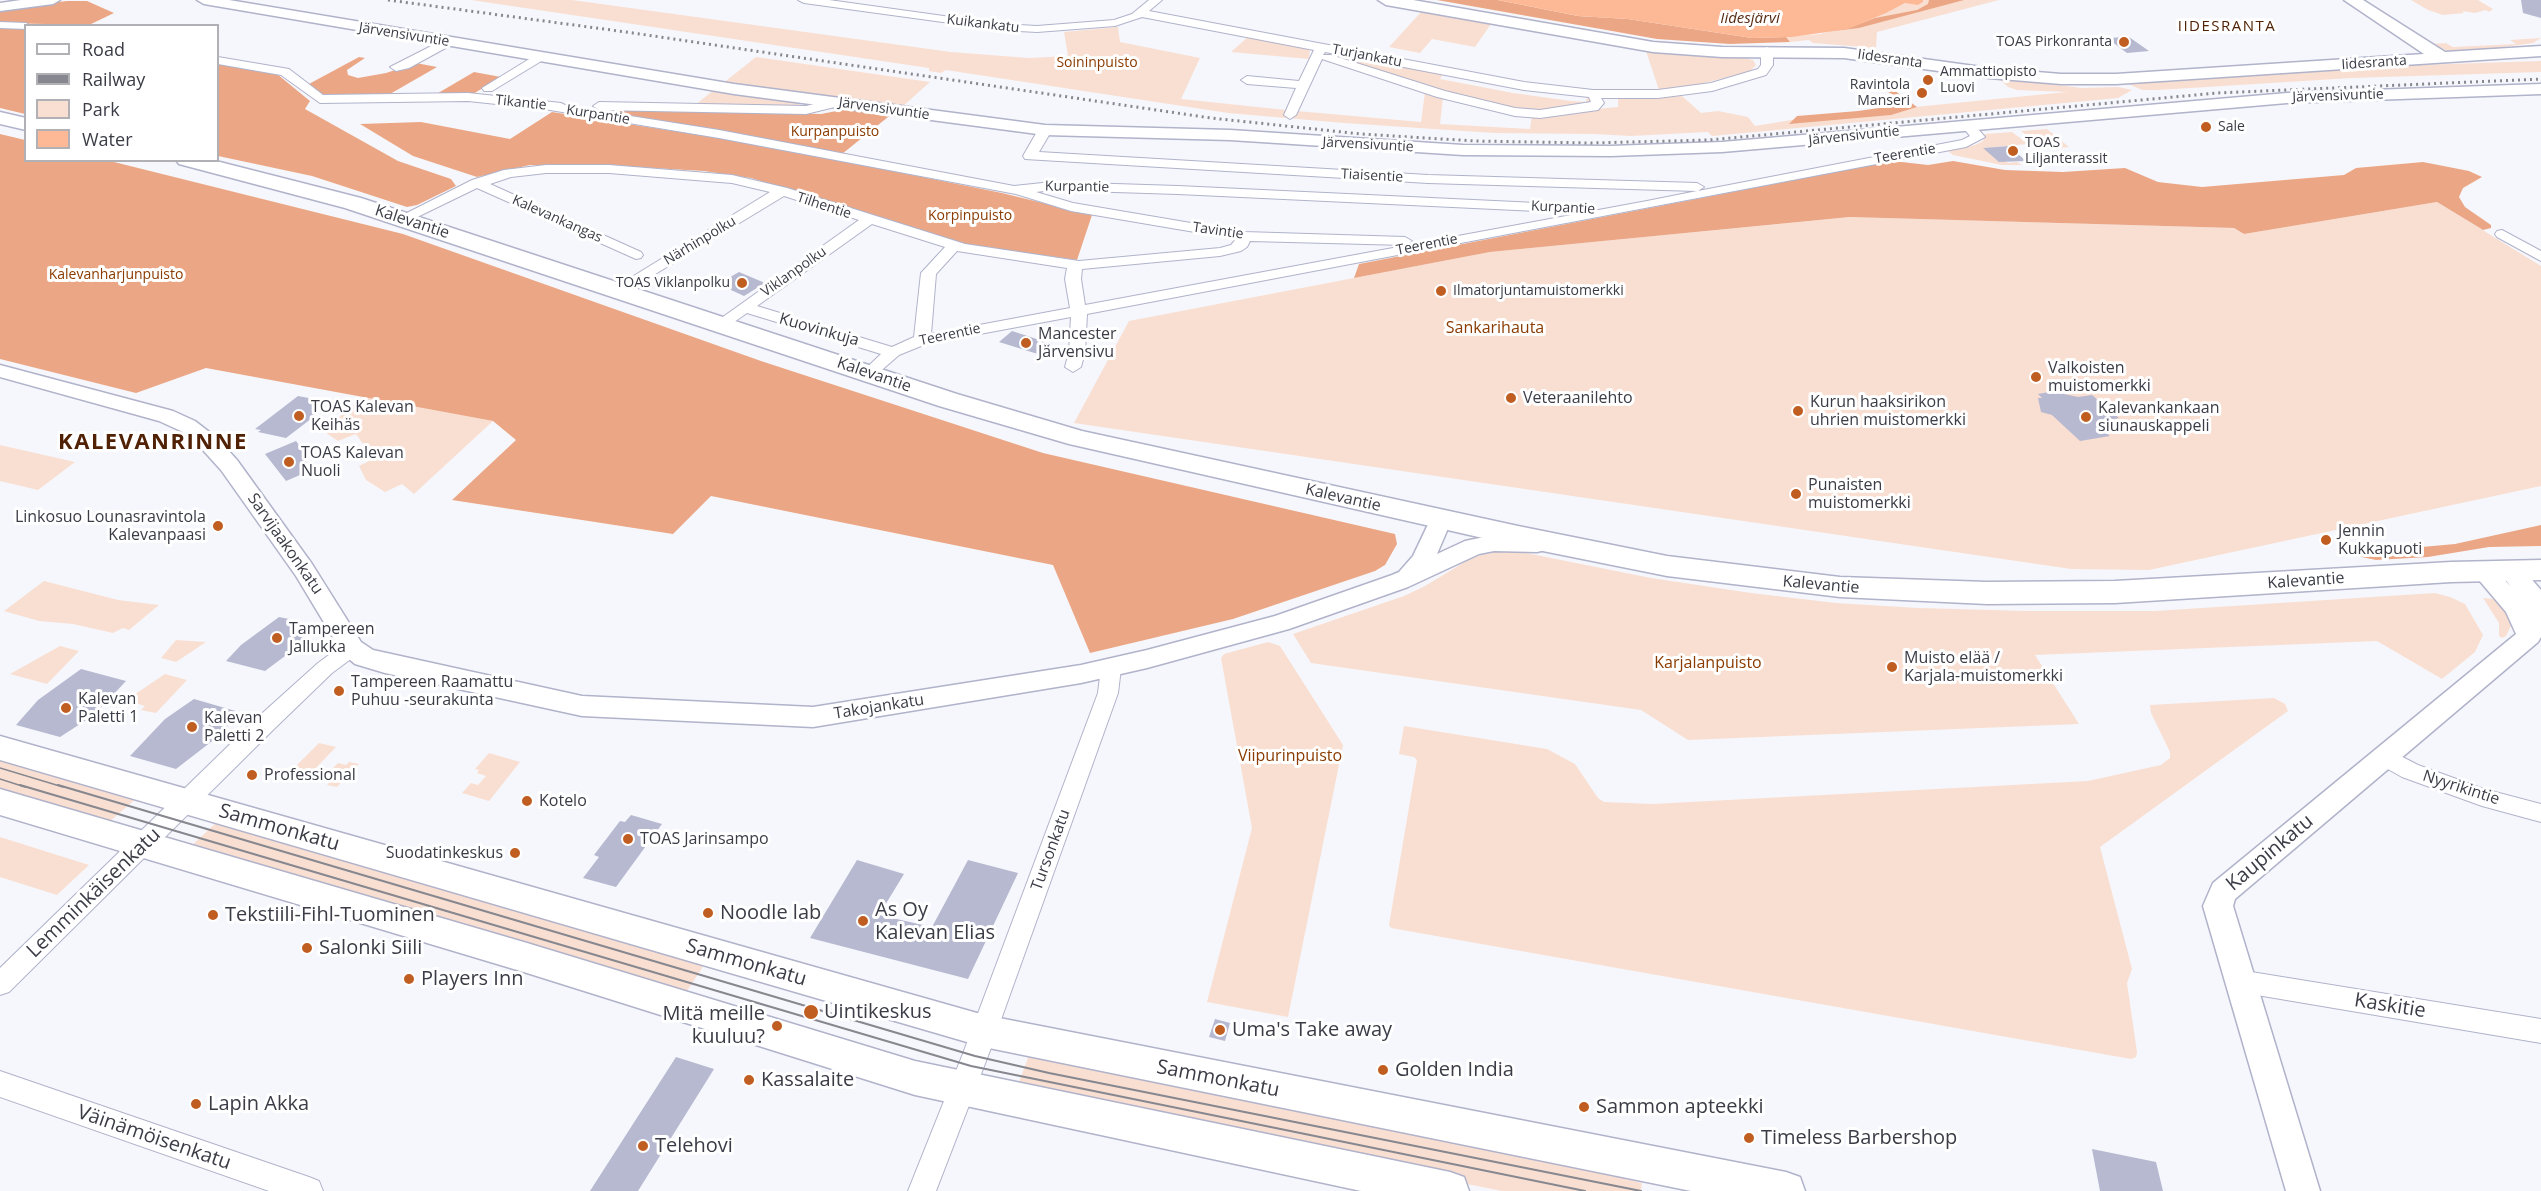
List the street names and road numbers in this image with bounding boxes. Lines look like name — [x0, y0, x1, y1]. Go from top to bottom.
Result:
street label: Kuikankatu — [946, 11, 1020, 37]
street label: Järvensivuntie — [358, 20, 450, 50]
street label: Turjankatu — [1331, 41, 1403, 71]
street label: Iidesranta — [1856, 46, 1924, 72]
street label: Iidesranta — [2341, 52, 2407, 74]
street label: Järvensivuntie — [2292, 86, 2384, 106]
street label: Tikantie — [495, 92, 547, 114]
street label: Järvensivuntie — [838, 94, 930, 124]
street label: Kurpantie — [565, 102, 631, 128]
street label: Järvensivuntie — [1808, 123, 1900, 149]
street label: Järvensivuntie — [1322, 134, 1414, 156]
street label: Teerentie — [1873, 140, 1937, 168]
street label: Tiaisentie — [1341, 166, 1403, 186]
street label: Kurpantie — [1045, 178, 1109, 196]
street label: Tilhentie — [795, 189, 853, 223]
street label: Kalevankangas — [509, 192, 605, 246]
street label: Kurpantie — [1531, 198, 1595, 218]
street label: Kalevantie — [372, 201, 452, 243]
street label: Närhinpolku — [661, 213, 739, 269]
street label: Tavintie — [1192, 219, 1244, 243]
street label: Teerentie — [1395, 231, 1459, 259]
street label: Viklanpolku — [758, 243, 830, 301]
street label: Kuovinkuja — [777, 309, 861, 351]
street label: Teerentie — [918, 320, 982, 350]
street label: Kalevantie — [834, 353, 914, 397]
street label: Kalevantie — [1303, 480, 1383, 516]
street label: Sarvijaakonkatu — [243, 490, 327, 598]
street label: Kalevantie — [2267, 569, 2345, 593]
street label: Kalevantie — [1782, 572, 1860, 598]
street label: Takojankatu — [832, 690, 926, 724]
street label: Nyyrikintie — [2420, 767, 2502, 809]
street label: Sammonkatu — [216, 799, 342, 857]
street label: Tursonkatu — [1027, 807, 1075, 893]
street label: Kaupinkatu — [2222, 810, 2318, 896]
street label: Lemminkäisenkatu — [22, 823, 166, 963]
street label: Sammonkatu — [683, 934, 809, 992]
street label: Kaskitie — [2353, 989, 2427, 1023]
street label: Sammonkatu — [1155, 1055, 1281, 1103]
street label: Väinämöisenkatu — [74, 1100, 234, 1176]

